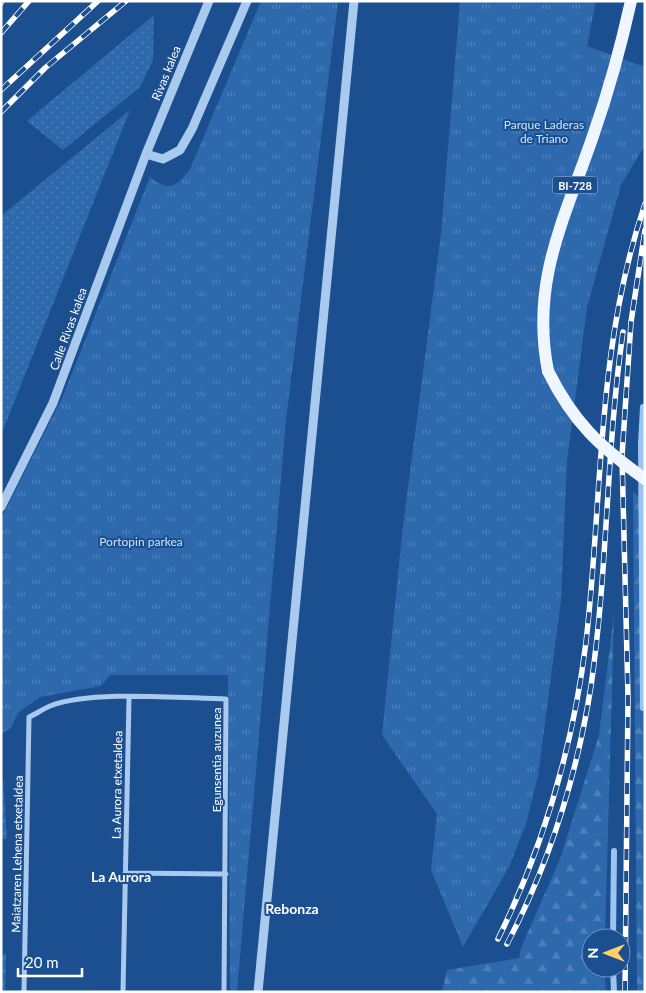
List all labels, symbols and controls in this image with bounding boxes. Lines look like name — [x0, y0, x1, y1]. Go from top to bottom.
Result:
street label: Rivas kalea — [148, 43, 184, 103]
park label: Parque Laderas de Triano — [504, 117, 584, 146]
road number: BI-728 — [552, 176, 598, 194]
street label: Calle Rivas kalea — [46, 286, 90, 372]
park label: Portopin parkea — [99, 534, 183, 549]
street label: Egunsentia auzunea — [209, 708, 224, 812]
street label: La Aurora etxetaldea — [109, 731, 125, 839]
street label: Maiatzaren Lehena etxetaldea — [8, 775, 26, 933]
district label: La Aurora — [91, 868, 151, 885]
district label: Rebonza — [265, 900, 319, 917]
north arrow — [581, 928, 631, 978]
scale bar — [18, 946, 81, 978]
text: N — [584, 948, 601, 958]
text: 20 m — [25, 953, 59, 971]

